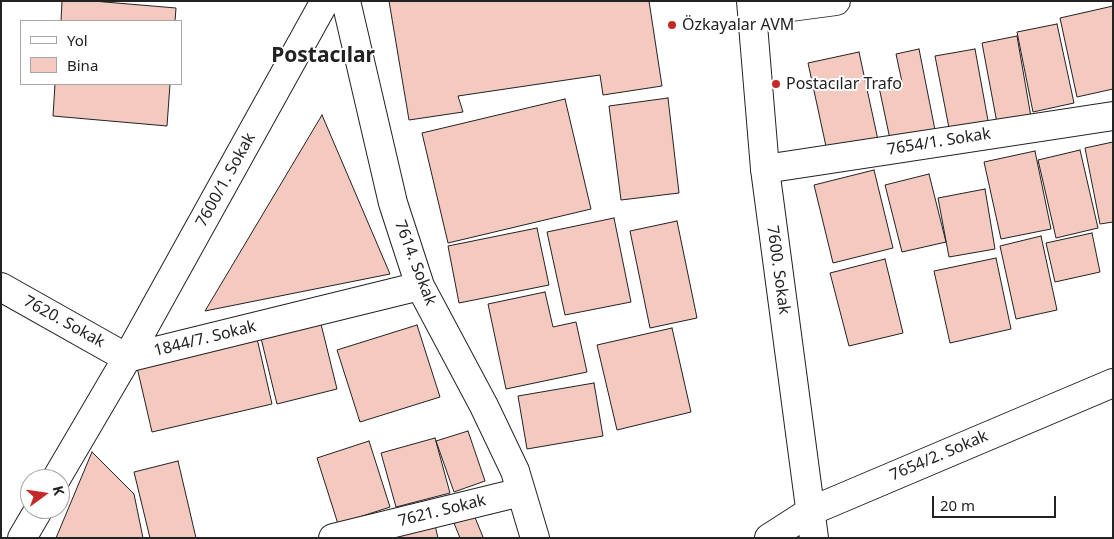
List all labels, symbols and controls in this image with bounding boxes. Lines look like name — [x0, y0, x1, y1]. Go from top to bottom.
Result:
place label: Özkayalar AVM — [682, 15, 794, 35]
marker: Özkayalar AVM — [666, 19, 678, 31]
legend — [20, 20, 182, 85]
text: Yol — [67, 30, 88, 50]
district label: Postacılar — [271, 43, 375, 69]
text: Bina — [67, 55, 98, 75]
place label: Postacılar Trafo — [786, 74, 902, 94]
marker: Postacılar Trafo — [770, 78, 782, 90]
street label: 7654/1. Sokak — [886, 124, 992, 160]
street label: 7600/1. Sokak — [192, 130, 260, 230]
street label: 7614. Sokak — [390, 218, 440, 308]
street label: 7600. Sokak — [762, 224, 794, 316]
street label: 7620. Sokak — [20, 292, 108, 352]
street label: 1844/7. Sokak — [152, 317, 258, 361]
street label: 7654/2. Sokak — [887, 427, 991, 485]
north arrow — [20, 469, 70, 519]
text: K — [49, 484, 69, 497]
scale bar — [934, 486, 1058, 518]
street label: 7621. Sokak — [396, 491, 488, 531]
text: 20 m — [940, 495, 975, 515]

